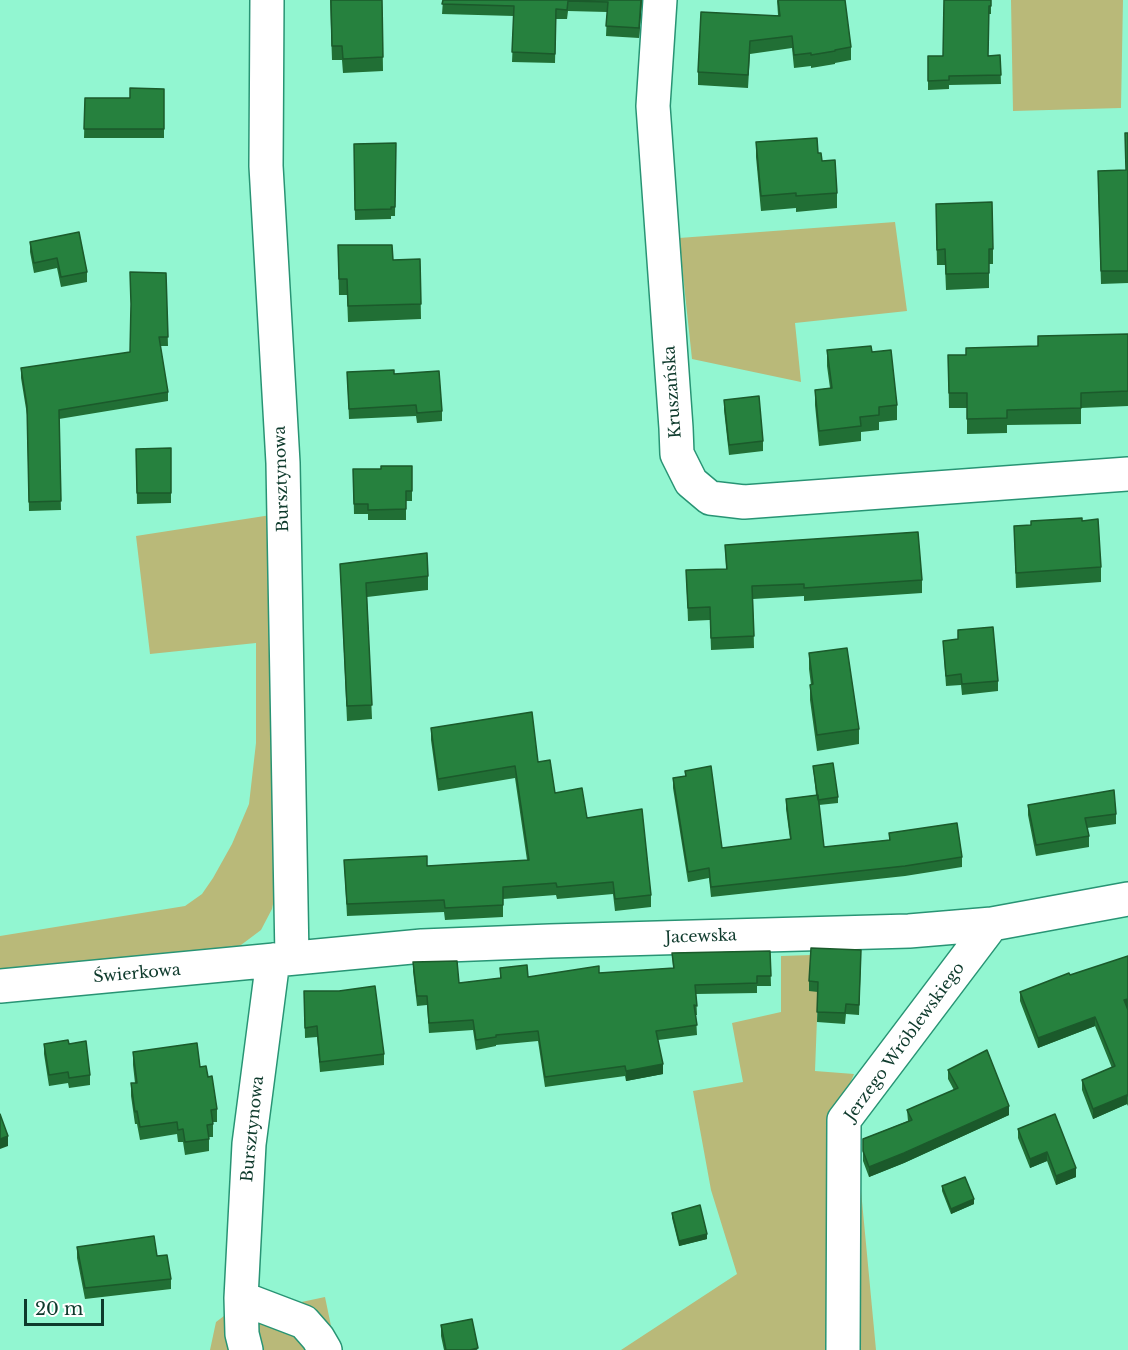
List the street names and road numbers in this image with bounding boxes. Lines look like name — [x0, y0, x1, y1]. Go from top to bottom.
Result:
street label: Kruszańska — [660, 345, 686, 439]
street label: Bursztynowa — [271, 425, 293, 533]
street label: Jacewska — [665, 926, 737, 948]
street label: Jerzego Wróblewskiego — [841, 959, 969, 1125]
street label: Świerkowa — [92, 961, 182, 987]
street label: Bursztynowa — [238, 1075, 268, 1183]

